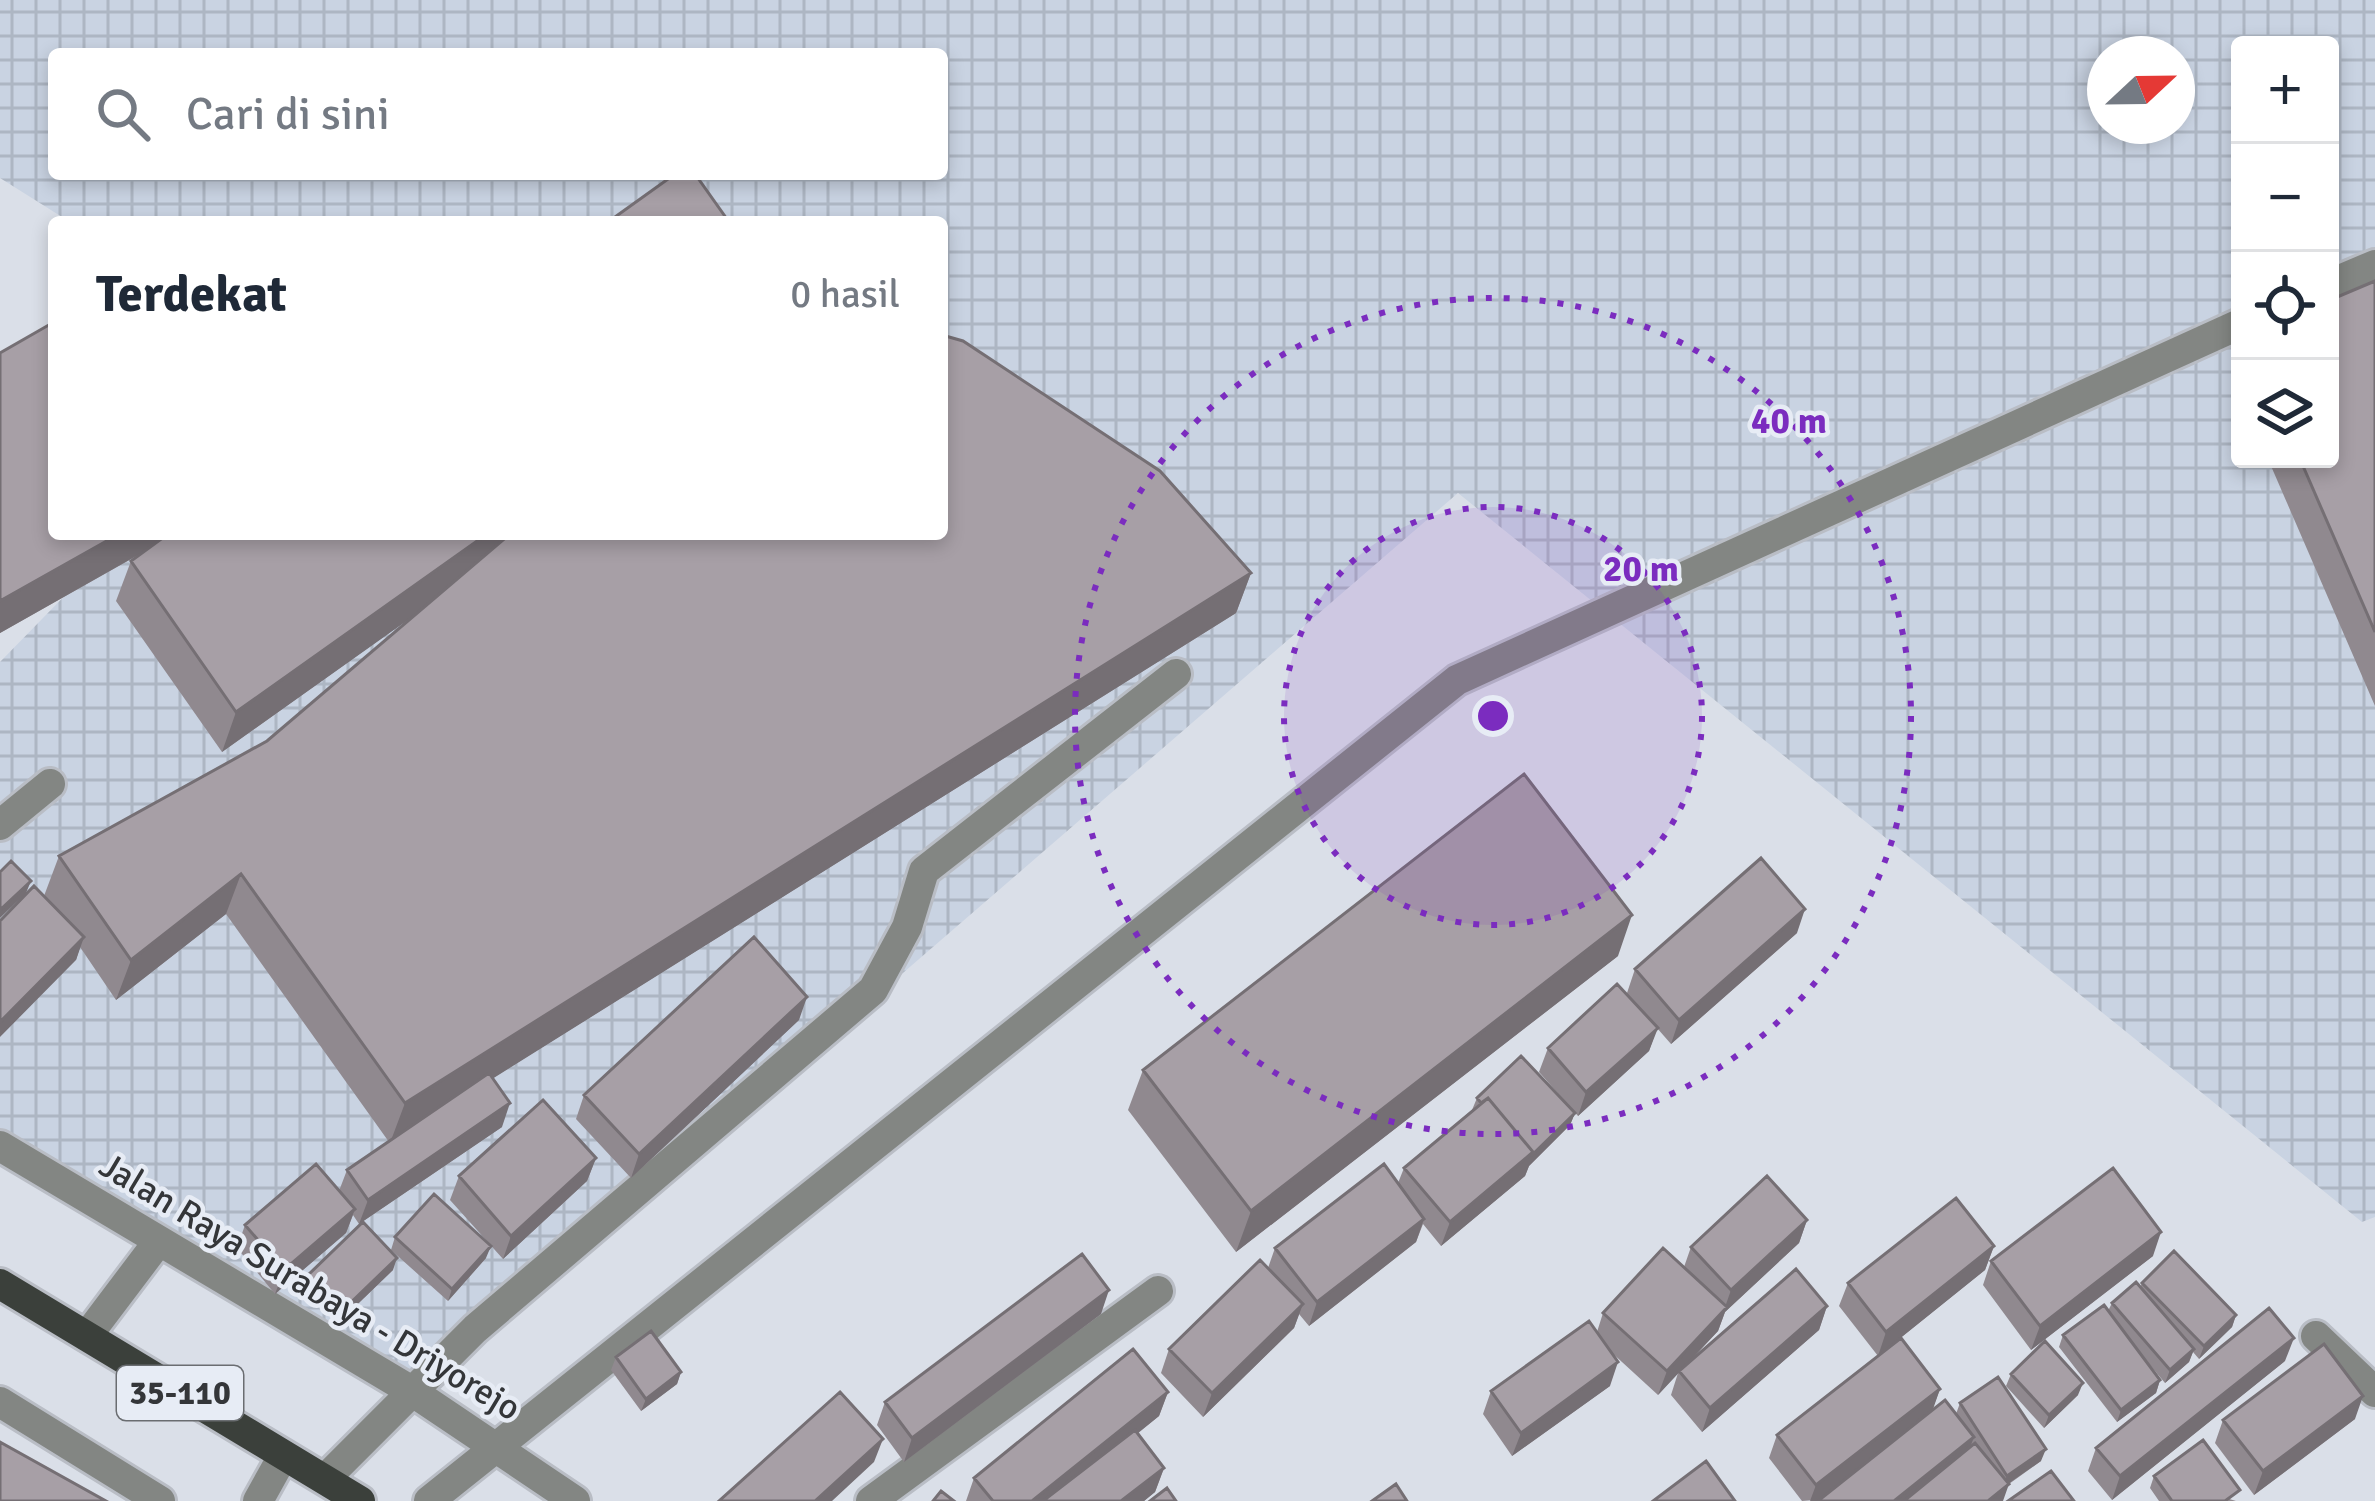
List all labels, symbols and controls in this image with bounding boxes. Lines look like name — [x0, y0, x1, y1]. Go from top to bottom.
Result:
north arrow — [2087, 36, 2195, 144]
map controls — [2231, 36, 2339, 468]
button: + — [2231, 36, 2339, 144]
search box — [48, 48, 948, 180]
icon: search — [90, 81, 156, 147]
text: Cari di sini — [186, 87, 390, 142]
button: − — [2231, 144, 2339, 252]
button: locate — [2231, 252, 2339, 360]
text: Terdekat — [96, 263, 287, 326]
text: 0 hasil — [790, 270, 900, 318]
button: layers — [2231, 360, 2339, 468]
text: 40 m — [1751, 399, 1827, 444]
text: 20 m — [1603, 547, 1679, 592]
centre of rings — [1472, 695, 1514, 737]
street label: Jalan Raya Surabaya - Driyorejo — [91, 1143, 529, 1431]
road number: 35-110 — [117, 1366, 243, 1420]

